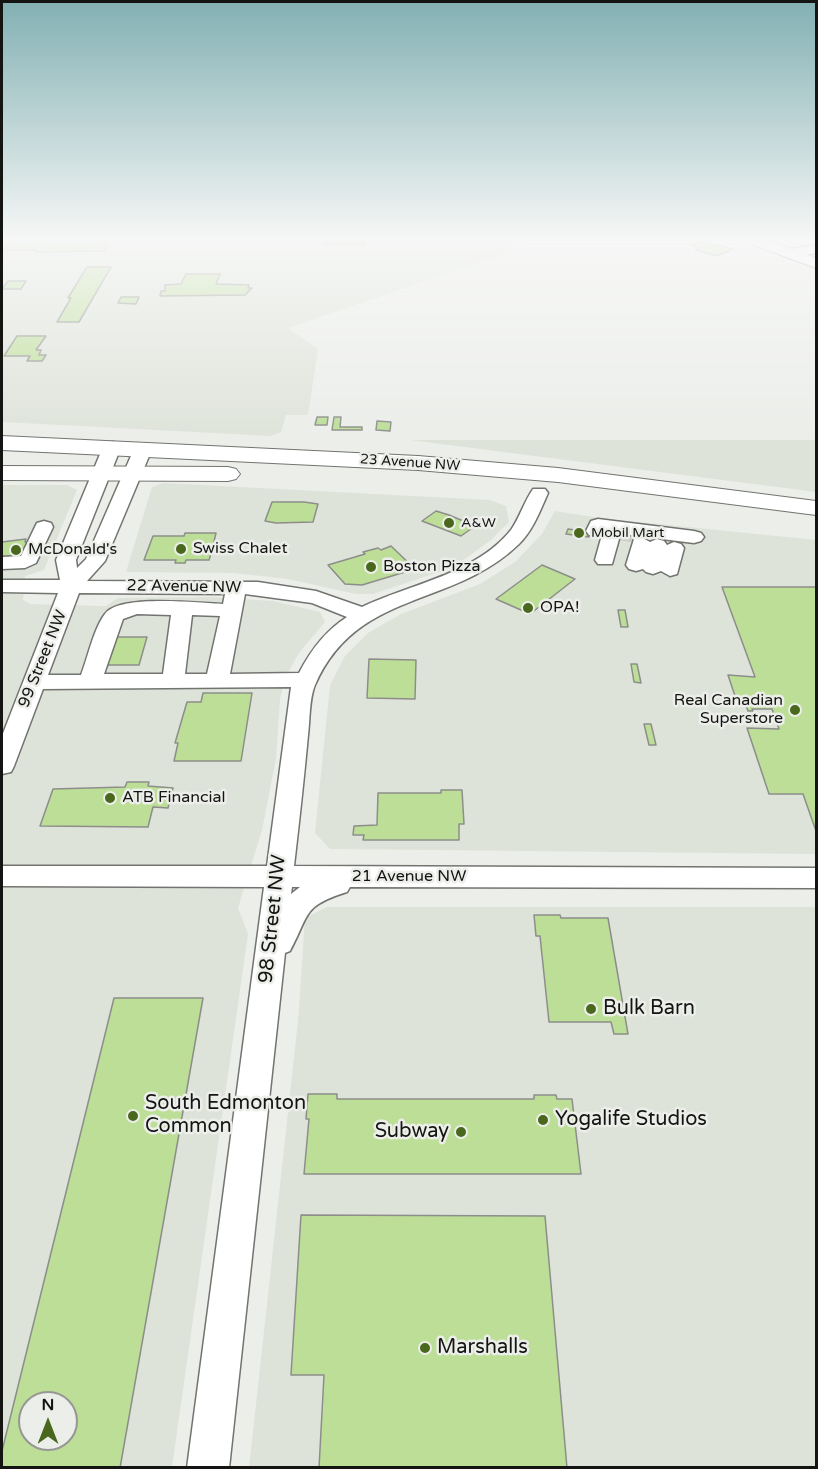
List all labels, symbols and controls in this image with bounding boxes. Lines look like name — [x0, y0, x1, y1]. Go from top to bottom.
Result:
street label: 23 Avenue NW — [359, 451, 461, 475]
place label: A&W — [461, 515, 496, 531]
marker: A&W — [442, 516, 456, 530]
place label: Mobil Mart — [591, 525, 664, 541]
marker: Mobil Mart — [572, 526, 586, 540]
place label: Swiss Chalet — [193, 539, 288, 559]
place label: McDonald's — [28, 540, 117, 560]
marker: Swiss Chalet — [174, 542, 188, 556]
marker: McDonald's — [9, 543, 23, 557]
place label: Boston Pizza — [383, 557, 481, 577]
marker: Boston Pizza — [364, 560, 378, 574]
street label: 22 Avenue NW — [126, 576, 242, 598]
place label: OPA! — [540, 598, 579, 618]
marker: OPA! — [521, 601, 535, 615]
street label: 99 Street NW — [15, 608, 71, 710]
place label: Real Canadian Superstore — [674, 691, 783, 729]
marker: Real Canadian Superstore — [788, 703, 802, 717]
place label: ATB Financial — [122, 788, 225, 808]
marker: ATB Financial — [103, 791, 117, 805]
street label: 98 Street NW — [254, 854, 292, 984]
street label: 21 Avenue NW — [352, 867, 466, 887]
place label: Bulk Barn — [603, 997, 695, 1021]
marker: Bulk Barn — [584, 1002, 598, 1016]
place label: South Edmonton Common — [145, 1092, 306, 1139]
place label: Yogalife Studios — [555, 1108, 707, 1132]
marker: South Edmonton Common — [126, 1109, 140, 1123]
marker: Yogalife Studios — [536, 1113, 550, 1127]
place label: Subway — [375, 1120, 449, 1144]
marker: Subway — [454, 1125, 468, 1139]
place label: Marshalls — [437, 1336, 528, 1360]
marker: Marshalls — [418, 1341, 432, 1355]
north arrow — [18, 1391, 78, 1451]
text: N — [42, 1395, 54, 1415]

